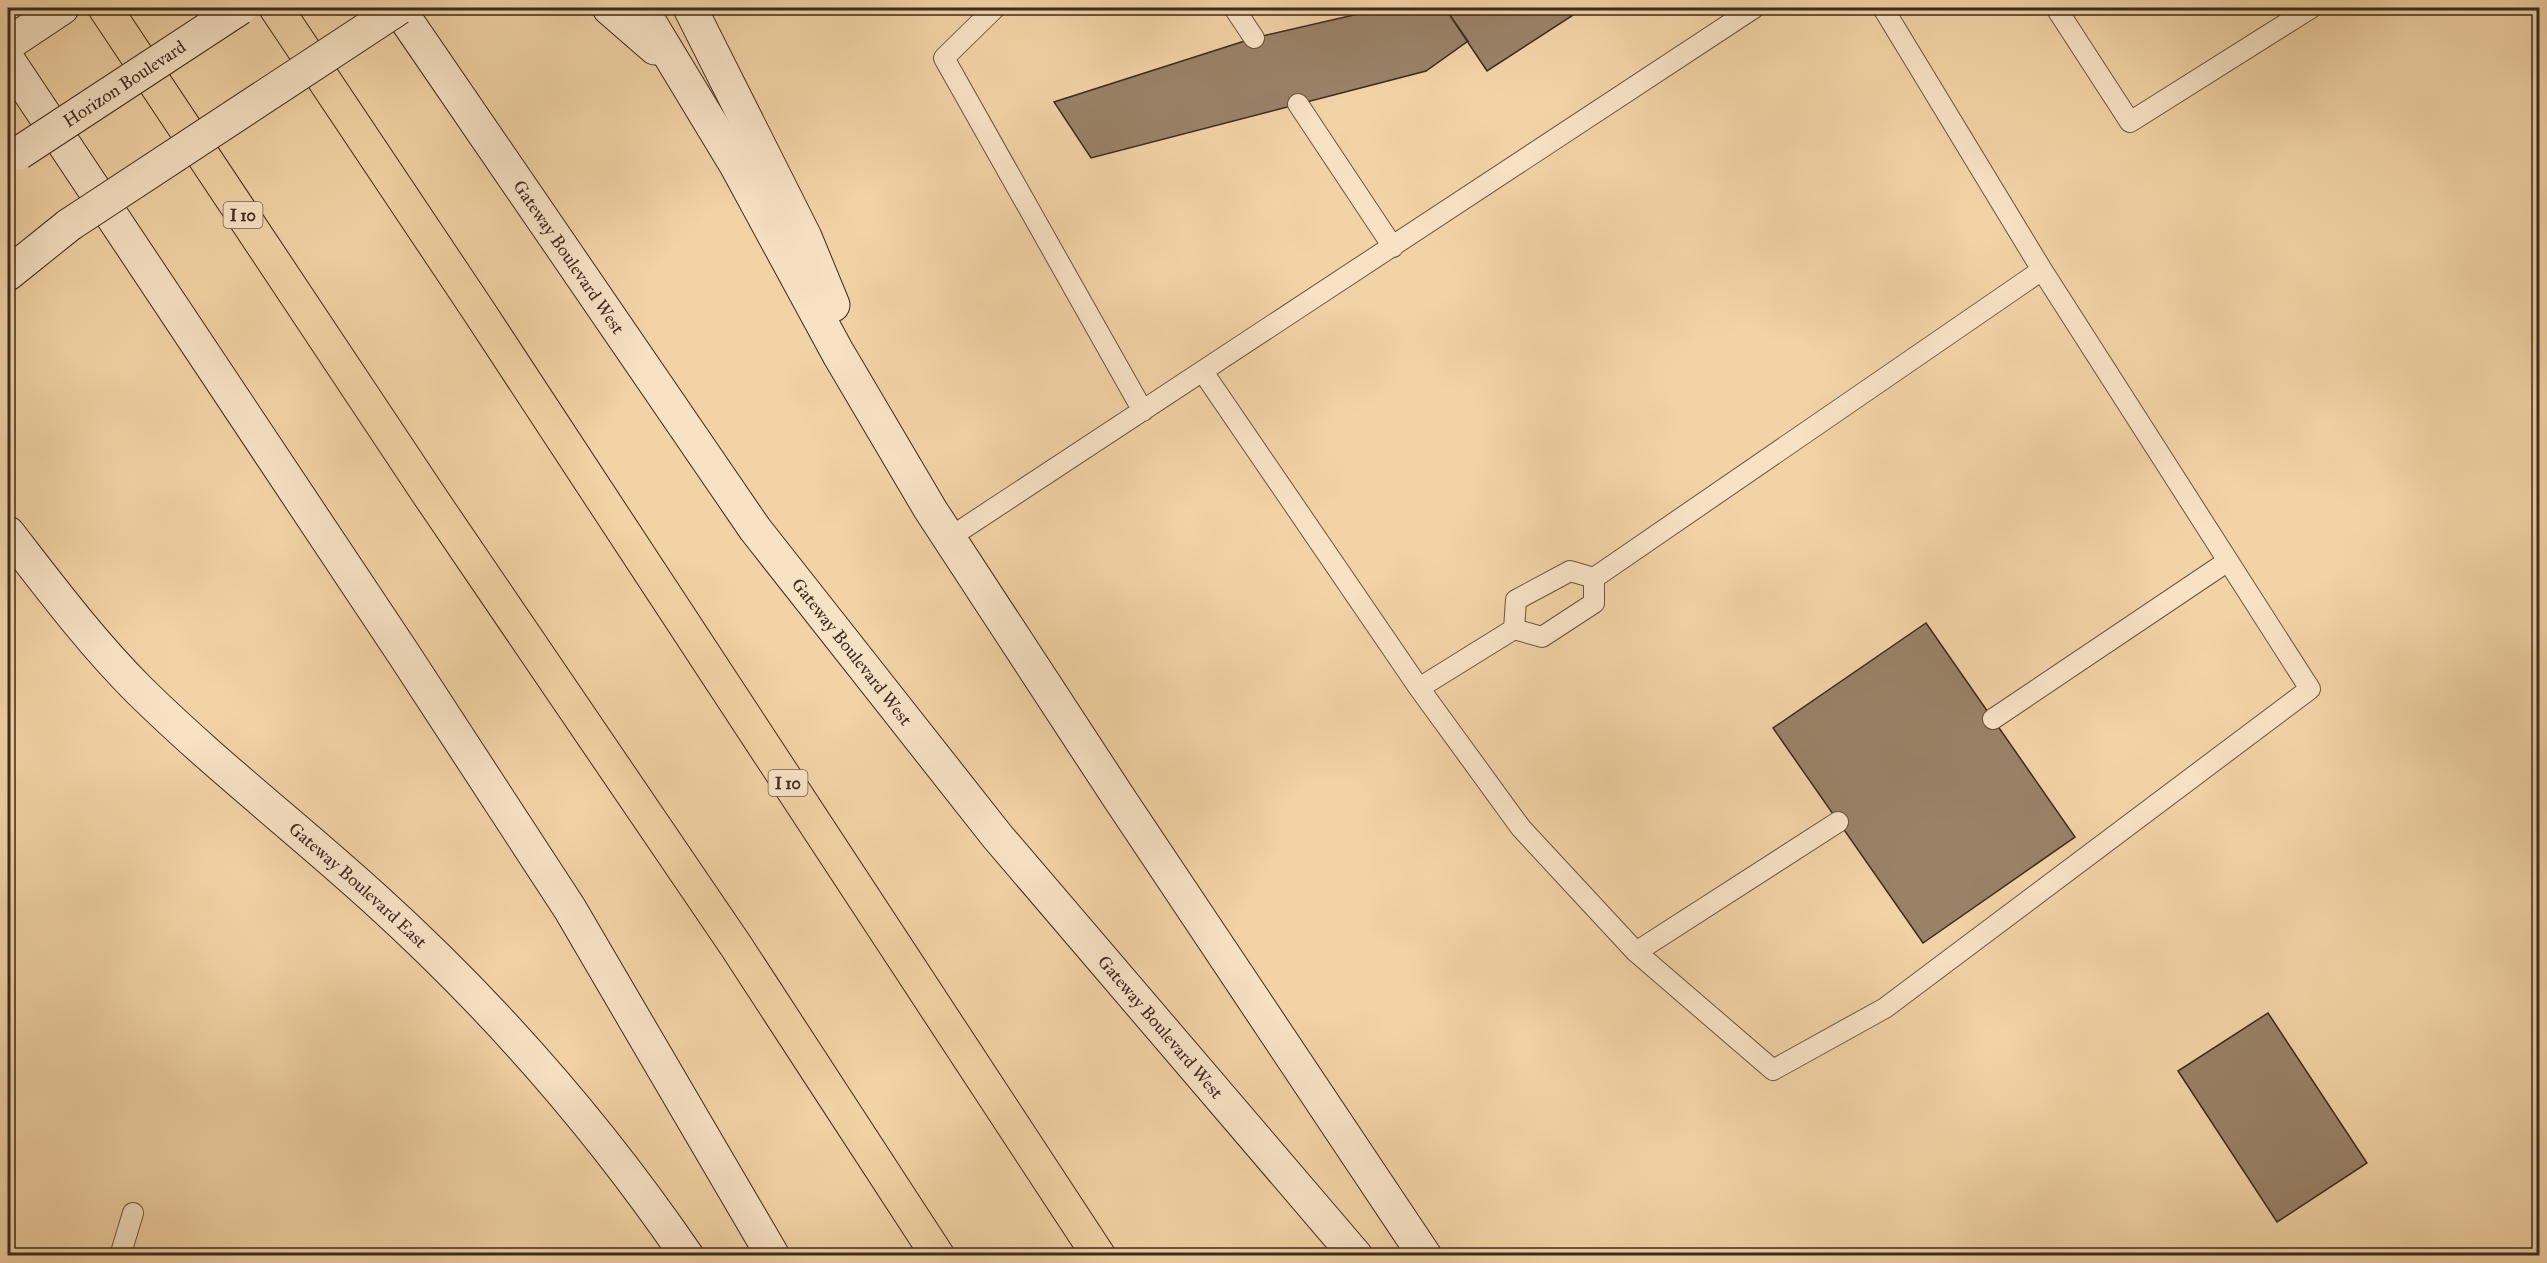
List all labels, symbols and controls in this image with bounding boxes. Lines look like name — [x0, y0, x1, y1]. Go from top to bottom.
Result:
street label: Horizon Boulevard — [59, 36, 190, 132]
street label: Gateway Boulevard West — [508, 176, 629, 339]
road number: I 10 — [224, 202, 262, 228]
street label: Gateway Boulevard West — [787, 574, 917, 731]
road number: I 10 — [768, 770, 808, 796]
street label: Gateway Boulevard East — [284, 818, 432, 953]
street label: Gateway Boulevard West — [1093, 951, 1228, 1104]

